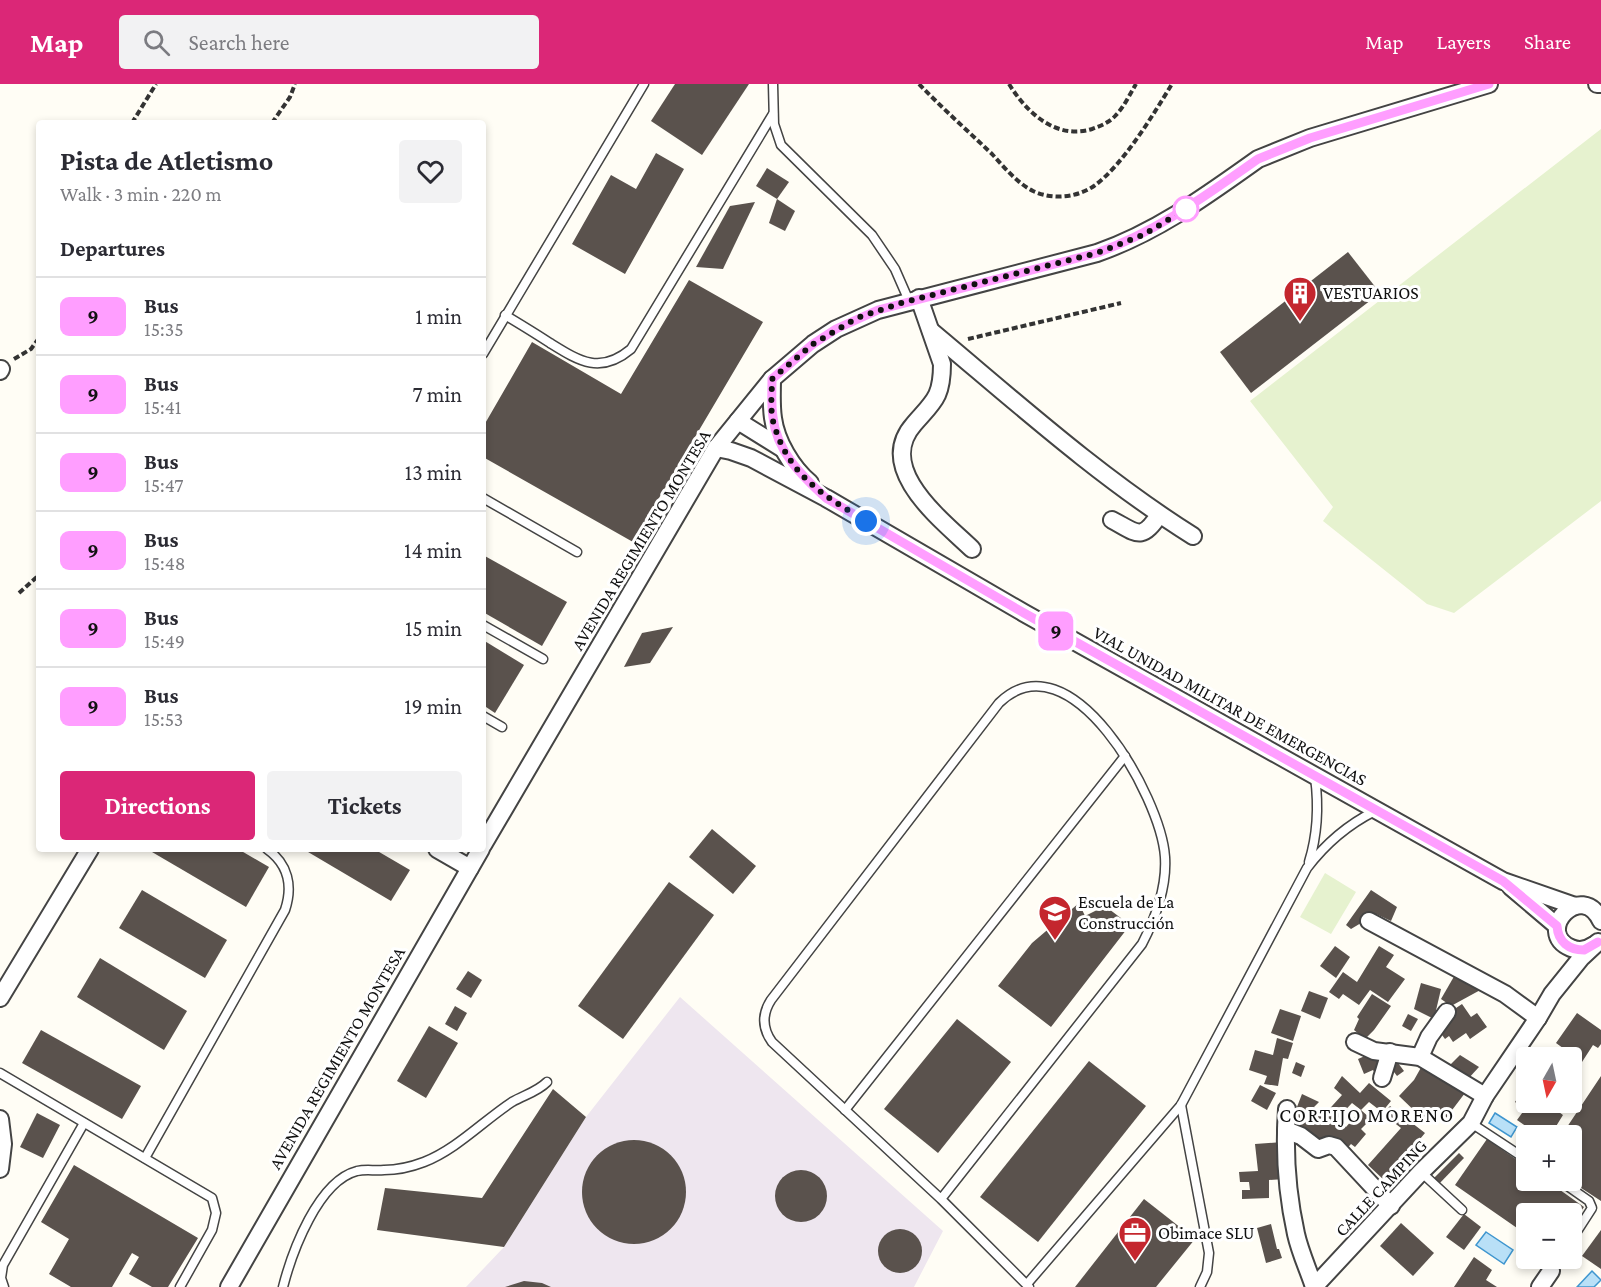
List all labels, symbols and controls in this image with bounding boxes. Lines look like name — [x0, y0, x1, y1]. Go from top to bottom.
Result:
search box — [119, 15, 539, 69]
icon: search — [140, 26, 173, 59]
text: Map — [30, 27, 83, 58]
text: Search here — [188, 30, 289, 55]
text: Map — [1365, 30, 1404, 54]
text: Layers — [1437, 30, 1491, 54]
text: Share — [1524, 30, 1571, 54]
button: heart — [399, 140, 462, 203]
text: Pista de Atletismo — [60, 145, 273, 176]
text: Walk · 3 min · 220 m — [60, 183, 222, 205]
unlabelled marker — [1173, 196, 1199, 222]
text: Departures — [60, 236, 165, 261]
building icon: VESTUARIOS — [1282, 275, 1318, 322]
place label: VESTUARIOS — [1323, 283, 1419, 303]
text: Bus — [144, 293, 178, 318]
text: 9 — [87, 304, 99, 328]
text: 1 min — [415, 304, 462, 329]
text: 15:35 — [144, 318, 184, 340]
text: Bus — [144, 371, 178, 396]
text: 9 — [87, 382, 99, 406]
text: 7 min — [412, 382, 462, 407]
text: 15:41 — [144, 396, 182, 418]
street label: AVENIDA REGIMIENTO MONTESA — [567, 426, 715, 654]
text: Bus — [144, 449, 178, 474]
text: 9 — [87, 460, 99, 484]
text: 13 min — [405, 460, 462, 485]
text: 15:47 — [144, 474, 184, 496]
your location — [851, 506, 881, 536]
text: Bus — [144, 527, 178, 552]
text: 9 — [87, 538, 99, 562]
text: 14 min — [404, 538, 462, 563]
text: 15:48 — [144, 552, 186, 574]
text: Bus — [144, 605, 178, 630]
line badge: 9 — [1036, 612, 1076, 650]
text: 9 — [87, 616, 99, 640]
text: 15 min — [405, 616, 462, 641]
text: 9 — [1050, 619, 1062, 643]
street label: VIAL UNIDAD MILITAR DE EMERGENCIAS — [1090, 622, 1370, 790]
text: 15:49 — [144, 630, 185, 652]
text: Bus — [144, 683, 178, 708]
text: 9 — [87, 694, 99, 718]
text: 19 min — [404, 694, 462, 719]
text: 15:53 — [144, 708, 183, 730]
button: Directions — [60, 771, 255, 840]
button: Tickets — [267, 771, 462, 840]
place label: Escuela de La Construcción — [1078, 892, 1175, 933]
school or university icon: Escuela de La Construcción — [1037, 894, 1073, 941]
street label: AVENIDA REGIMIENTO MONTESA — [265, 943, 409, 1173]
north arrow — [1516, 1047, 1582, 1113]
map controls — [1516, 1047, 1582, 1269]
district label: CORTIJO MORENO — [1279, 1104, 1455, 1127]
button: + — [1516, 1125, 1582, 1191]
street label: CALLE CAMPING — [1331, 1135, 1431, 1241]
button: − — [1516, 1203, 1582, 1269]
office icon: Obimace SLU — [1117, 1215, 1153, 1262]
place label: Obimace SLU — [1158, 1223, 1255, 1243]

